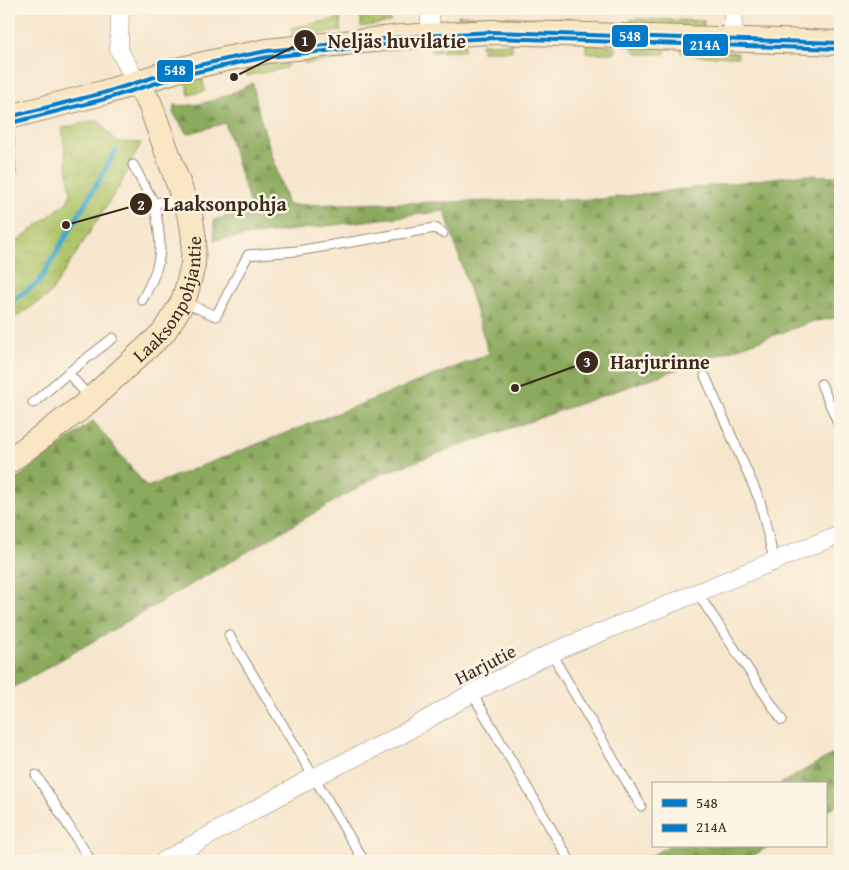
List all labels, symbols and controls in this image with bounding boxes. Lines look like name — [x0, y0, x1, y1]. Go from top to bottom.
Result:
callout: Neljäs huvilatie — [293, 23, 476, 58]
line badge: 548 — [611, 24, 649, 48]
text: Neljäs huvilatie — [328, 26, 466, 55]
text: 548 — [619, 26, 641, 46]
text: 1 — [301, 30, 309, 51]
line badge: 214A — [682, 33, 729, 57]
text: 214A — [690, 35, 720, 55]
line badge: 548 — [156, 59, 194, 83]
text: 548 — [164, 60, 186, 80]
callout: Laaksonpohja — [129, 187, 297, 222]
text: Laaksonpohja — [163, 189, 287, 218]
text: 2 — [137, 194, 145, 215]
street label: Laaksonpohjantie — [126, 236, 208, 368]
callout: Harjurinne — [575, 345, 719, 380]
text: Harjurinne — [610, 347, 710, 376]
text: 3 — [583, 351, 591, 372]
street label: Harjutie — [449, 637, 521, 691]
legend — [652, 782, 826, 848]
text: 548 — [696, 792, 718, 813]
text: 214A — [696, 816, 727, 837]

